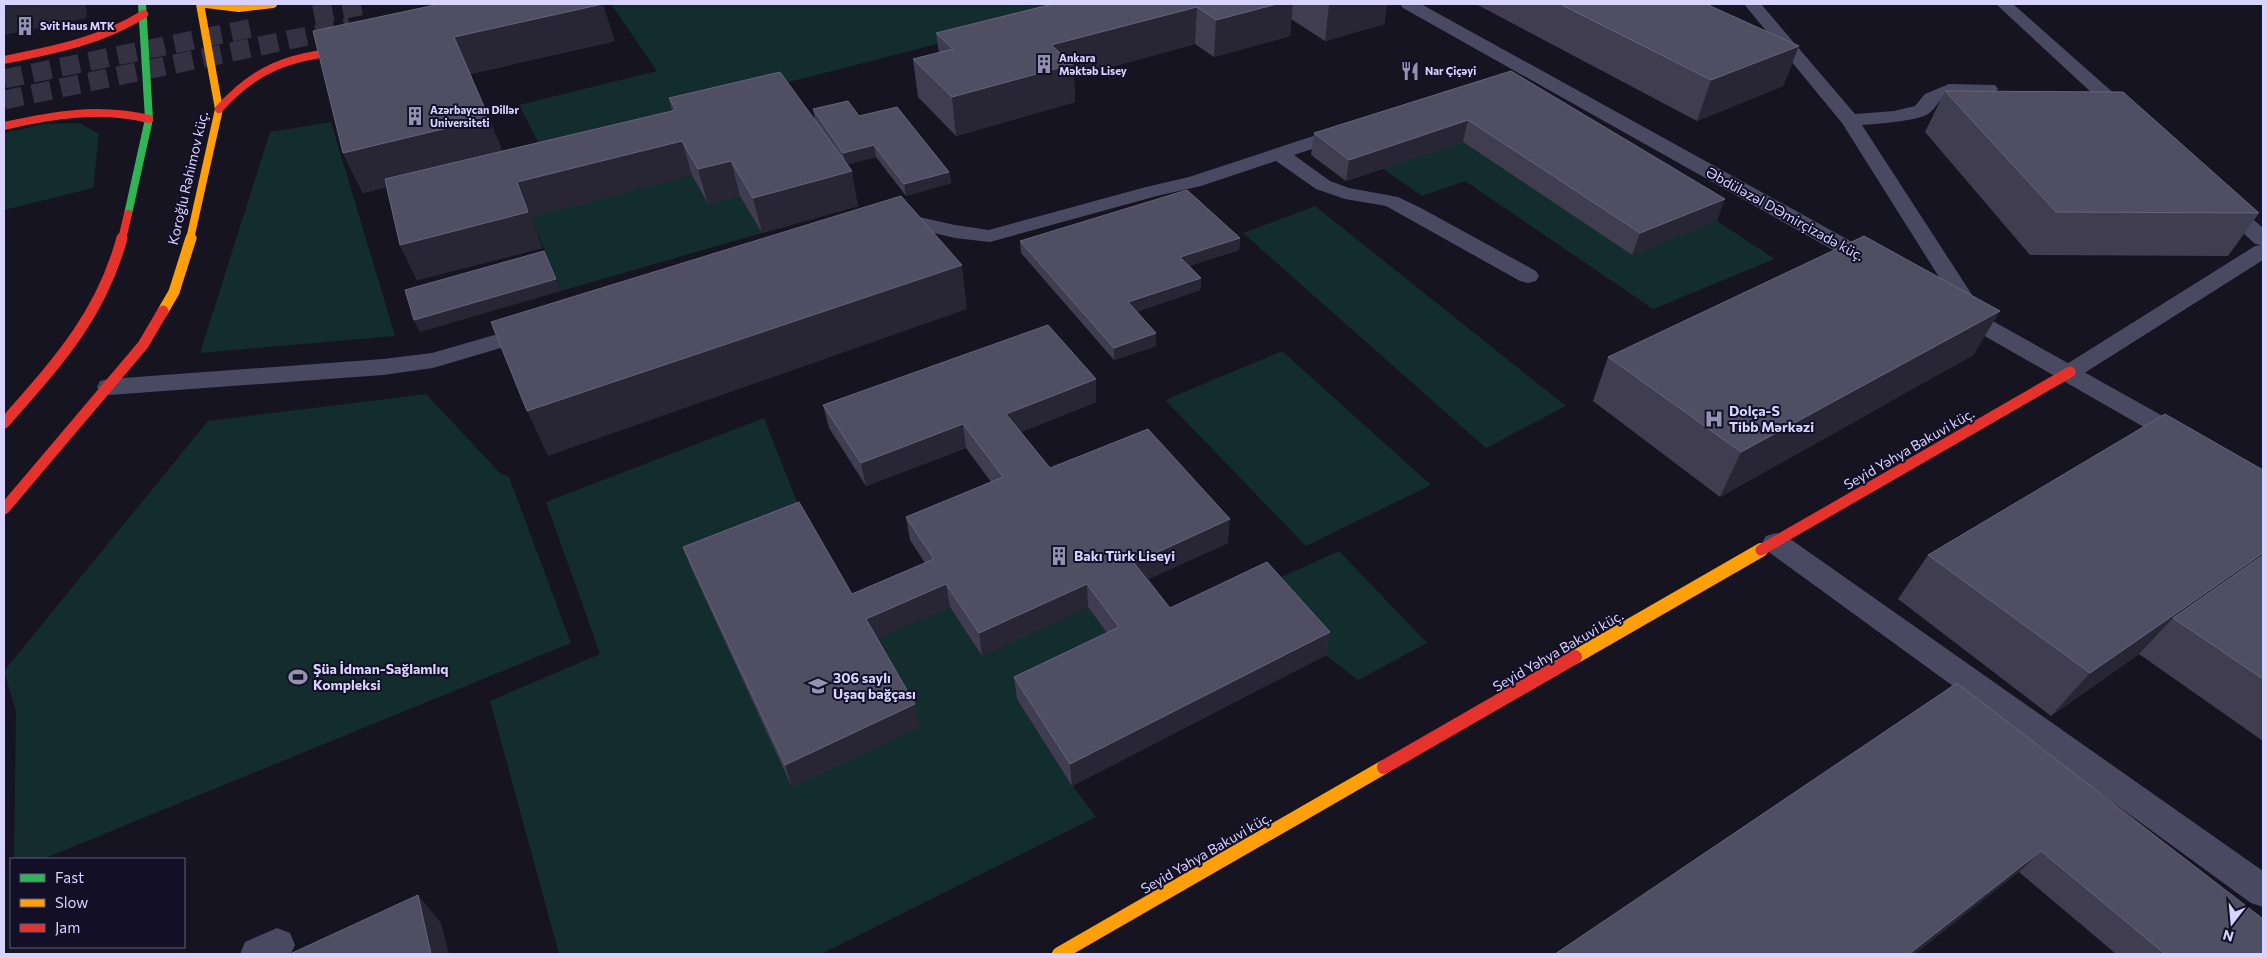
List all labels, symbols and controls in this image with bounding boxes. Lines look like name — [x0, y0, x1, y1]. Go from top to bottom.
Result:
building icon: Svit Haus MTK — [14, 15, 36, 37]
place label: Svit Haus MTK — [40, 19, 115, 32]
place label: Ankara Məktəb Lisey — [1059, 51, 1127, 77]
building icon: Ankara Məktəb Lisey — [1033, 53, 1055, 75]
restaurant icon: Nar Çiçəyi — [1399, 60, 1421, 82]
place label: Nar Çiçəyi — [1425, 64, 1476, 77]
place label: Azərbaycan Dillər Universiteti — [430, 103, 519, 129]
building icon: Azərbaycan Dillər Universiteti — [404, 105, 426, 127]
street label: Koroğlu Rəhimov küç. — [164, 109, 211, 246]
street label: Əbdüləzəl DƏmirçizadə küç. — [1703, 163, 1867, 264]
place label: Dolça-S Tibb Mərkəzi — [1729, 402, 1814, 435]
street label: Seyid Yəhya Bakuvi küç. — [1840, 404, 1977, 493]
hospital icon: Dolça-S Tibb Mərkəzi — [1703, 408, 1725, 430]
building icon: Bakı Türk Liseyi — [1048, 545, 1070, 567]
place label: Bakı Türk Liseyi — [1074, 547, 1175, 564]
street label: Seyid Yəhya Bakuvi küç. — [1489, 606, 1626, 695]
place label: Şüa İdman-Sağlamlıq Kompleksi — [313, 660, 449, 693]
sports icon: Şüa İdman-Sağlamlıq Kompleksi — [287, 666, 309, 688]
place label: 306 saylı Uşaq bağçası — [833, 669, 916, 702]
school or university icon: 306 saylı Uşaq bağçası — [807, 675, 829, 697]
street label: Seyid Yəhya Bakuvi küç. — [1137, 808, 1274, 897]
legend — [10, 858, 185, 948]
text: Fast — [55, 868, 84, 886]
text: Slow — [55, 893, 88, 911]
north arrow — [2207, 898, 2257, 948]
text: Jam — [55, 918, 80, 936]
text: N — [2221, 926, 2236, 946]

